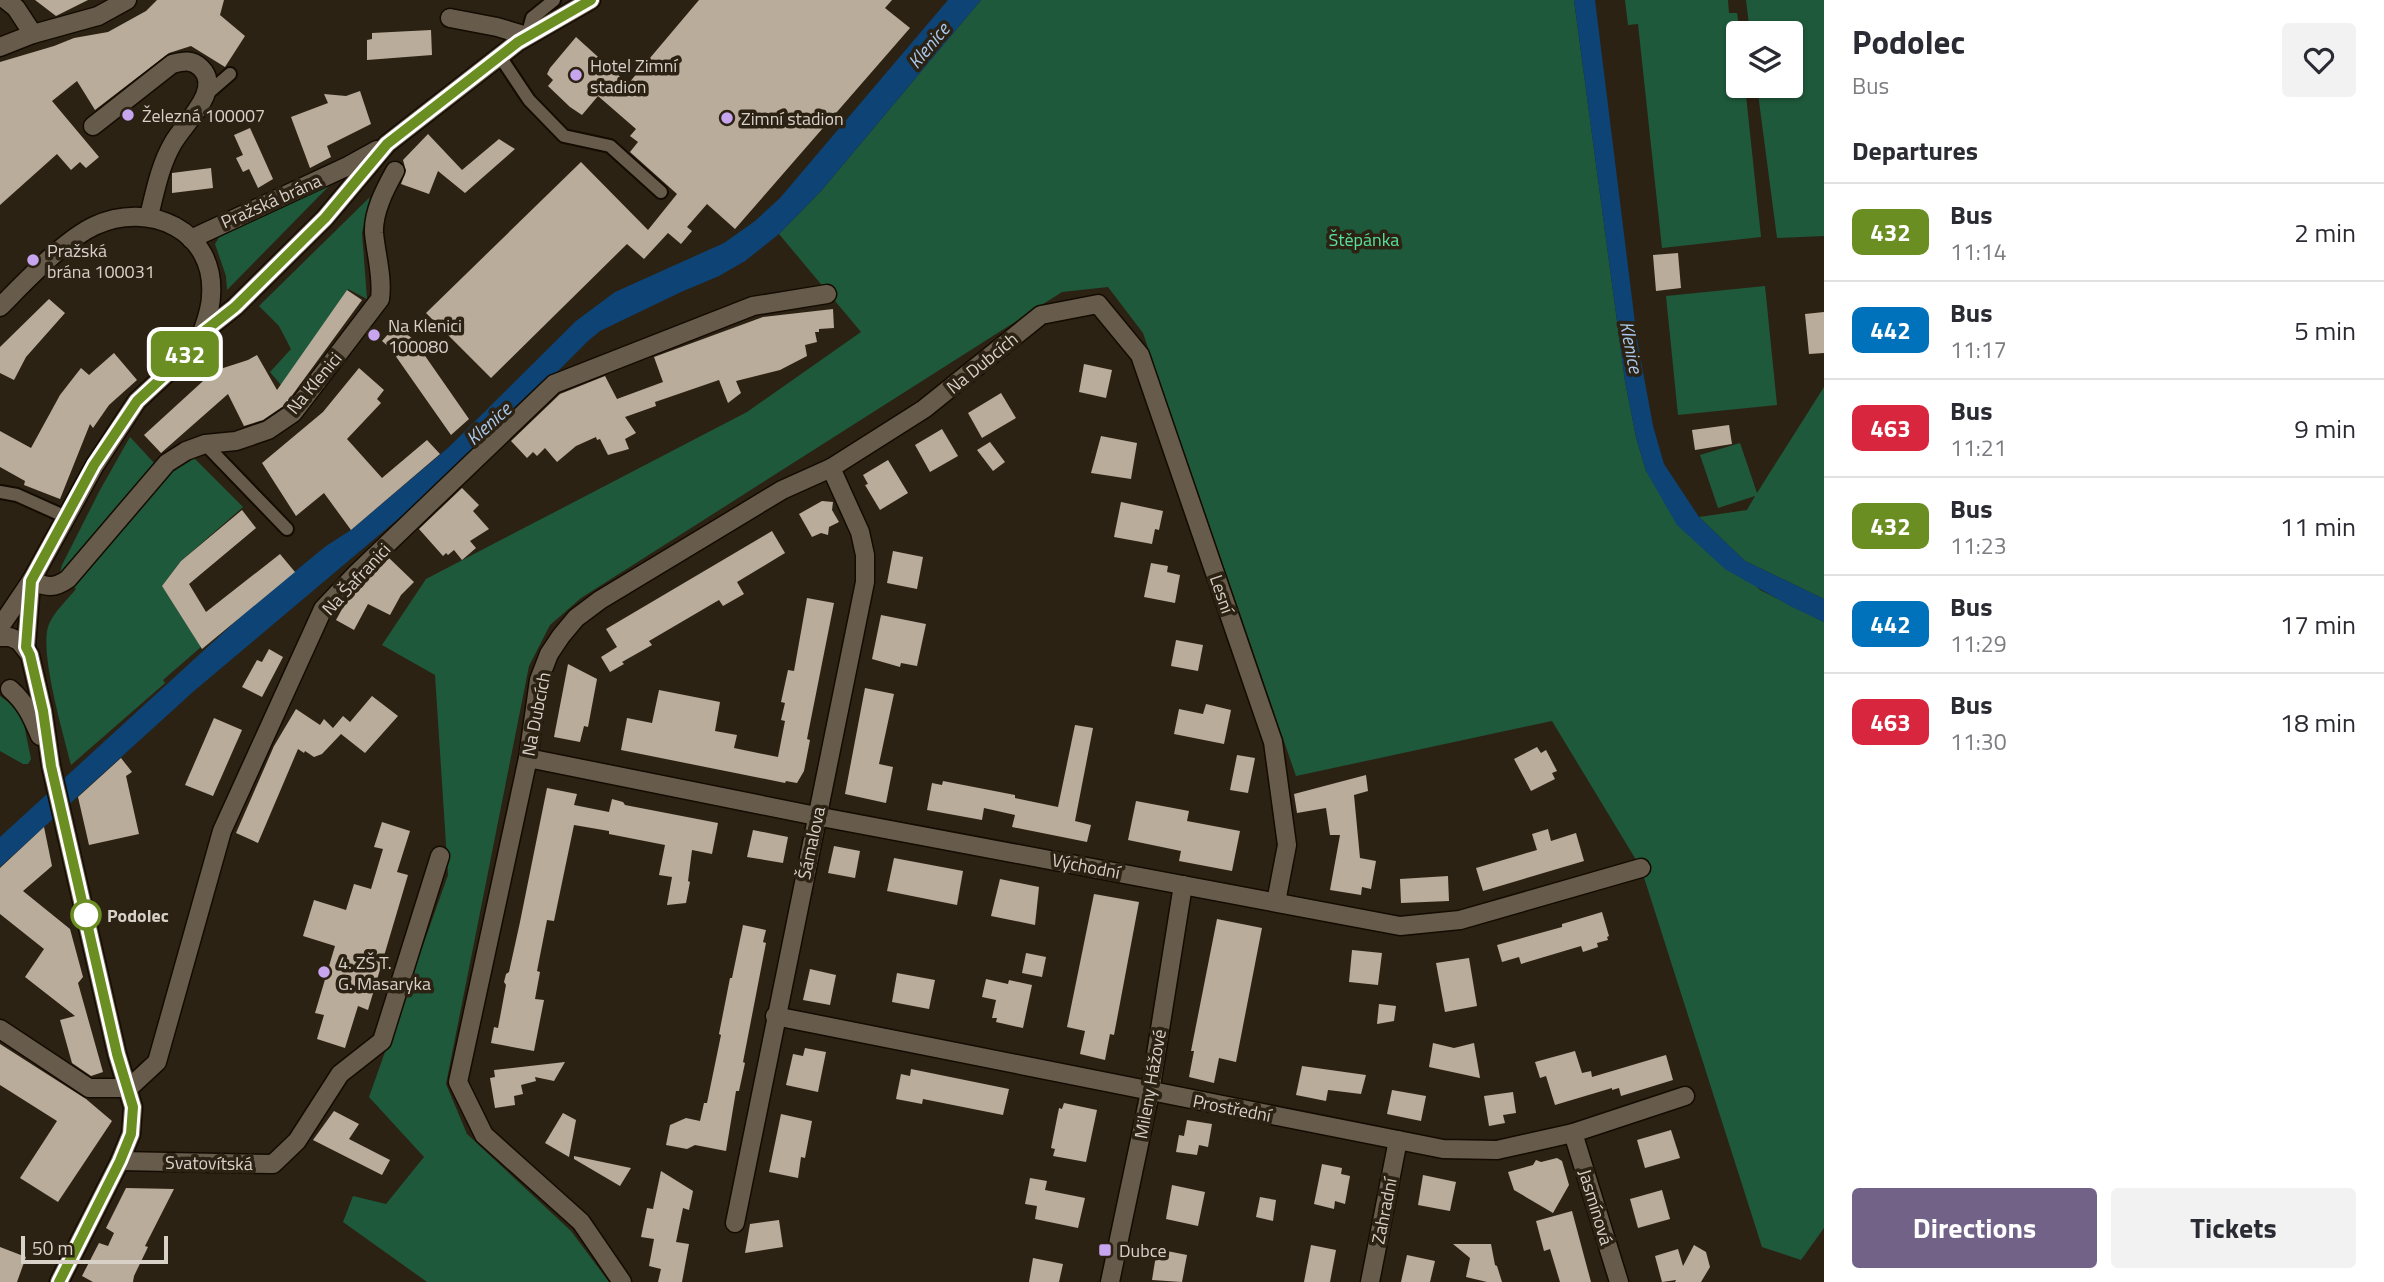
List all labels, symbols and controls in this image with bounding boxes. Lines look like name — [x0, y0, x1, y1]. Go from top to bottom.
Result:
water label: Klenice — [900, 15, 957, 74]
text: Podolec — [1852, 17, 1965, 67]
map controls — [1726, 21, 1803, 98]
button: layers — [1726, 21, 1803, 98]
button: heart — [2282, 23, 2356, 97]
place label: Hotel Zimní stadion — [590, 52, 679, 100]
marker: Hotel Zimní stadion — [568, 67, 584, 83]
text: Bus — [1852, 68, 1889, 103]
place label: Železná 100007 — [142, 102, 265, 129]
place label: Zimní stadion — [741, 105, 844, 132]
marker: Železná 100007 — [120, 107, 136, 123]
marker: Zimní stadion — [719, 110, 735, 126]
text: Departures — [1852, 131, 1978, 170]
street label: Pražská brána — [216, 167, 326, 235]
text: Bus — [1950, 195, 1992, 234]
text: 2 min — [2294, 213, 2356, 252]
text: 432 — [1870, 214, 1911, 250]
park label: Štěpánka — [1329, 226, 1399, 253]
text: 11:14 — [1950, 234, 2007, 269]
place label: Pražská brána 100031 — [47, 237, 155, 285]
marker: Pražská brána 100031 — [25, 252, 41, 268]
text: Bus — [1950, 293, 1992, 332]
text: 5 min — [2294, 311, 2356, 350]
place label: Na Klenici 100080 — [388, 312, 462, 360]
text: 442 — [1870, 312, 1911, 348]
water label: Klenice — [1613, 318, 1651, 377]
street label: Na Dubcích — [940, 326, 1024, 400]
marker: Na Klenici 100080 — [366, 327, 382, 343]
line badge: 432 — [145, 331, 225, 377]
text: 11:17 — [1950, 332, 2007, 367]
text: 432 — [165, 336, 205, 372]
street label: Na Klenici — [280, 346, 348, 420]
text: Bus — [1950, 391, 1992, 430]
water label: Klenice — [459, 394, 518, 451]
text: 9 min — [2294, 409, 2356, 448]
text: 463 — [1870, 410, 1911, 446]
text: 11:21 — [1950, 430, 2007, 465]
text: Bus — [1950, 489, 1992, 528]
text: 11 min — [2280, 507, 2356, 546]
text: 432 — [1870, 508, 1911, 544]
text: 11:23 — [1950, 528, 2007, 563]
street label: Na Šafranici — [315, 537, 397, 621]
street label: Lesní — [1203, 571, 1242, 619]
text: Bus — [1950, 587, 1992, 626]
text: 17 min — [2280, 605, 2356, 644]
text: 442 — [1870, 606, 1911, 642]
text: 11:29 — [1950, 626, 2007, 661]
street label: Na Dubcích — [515, 670, 557, 758]
text: Bus — [1950, 685, 1992, 724]
text: 18 min — [2280, 703, 2356, 742]
text: 463 — [1870, 704, 1911, 740]
text: 11:30 — [1950, 724, 2007, 759]
street label: Šámalova — [790, 804, 832, 882]
street label: Východní — [1050, 846, 1124, 886]
marker: Podolec — [71, 900, 101, 930]
place label: Podolec — [107, 902, 169, 929]
place label: 4. ZŠ T. G. Masaryka — [338, 949, 431, 997]
marker: 4. ZŠ T. G. Masaryka — [316, 964, 332, 980]
street label: Mileny Hážové — [1127, 1027, 1173, 1141]
street label: Prostřední — [1191, 1087, 1275, 1129]
street label: Svatovítská — [165, 1149, 253, 1177]
street label: Jasmínová — [1572, 1166, 1620, 1248]
street label: Zahradní — [1364, 1174, 1404, 1246]
button: Directions — [1852, 1188, 2097, 1268]
button: Tickets — [2111, 1188, 2356, 1268]
scale bar — [21, 1233, 168, 1265]
text: 50 m — [32, 1233, 73, 1262]
place label: Dubce — [1119, 1237, 1166, 1264]
marker: Dubce — [1097, 1242, 1113, 1258]

